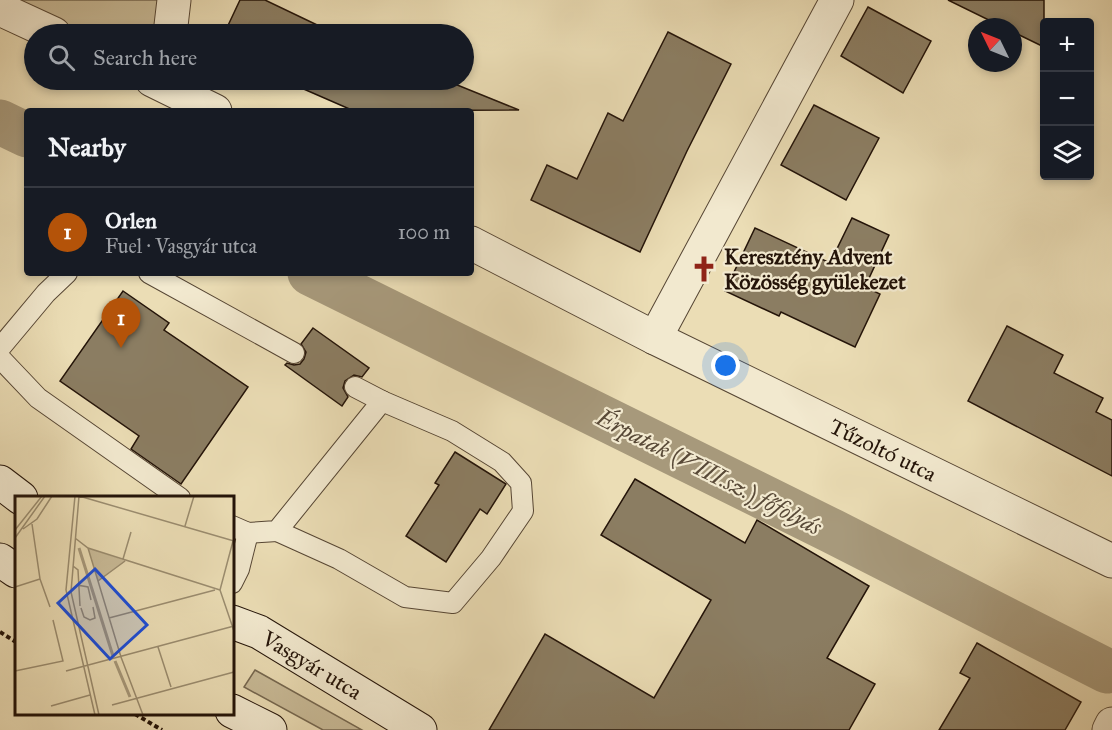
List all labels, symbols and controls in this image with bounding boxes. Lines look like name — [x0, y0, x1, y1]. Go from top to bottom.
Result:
north arrow — [968, 18, 1022, 72]
map controls — [1040, 18, 1094, 180]
button: + — [1040, 18, 1094, 72]
search box — [24, 24, 474, 90]
icon: search — [45, 41, 78, 74]
text: Search here — [93, 44, 197, 71]
button: − — [1040, 72, 1094, 126]
button: layers — [1040, 126, 1094, 180]
text: Nearby — [48, 131, 126, 163]
text: Orlen — [105, 207, 157, 234]
text: 1 — [64, 220, 71, 244]
text: 100 m — [398, 220, 450, 244]
text: Fuel · Vasgyár utca — [105, 234, 257, 258]
place label: Keresztény Advent Közösség gyülekezet — [724, 243, 906, 295]
church icon: Keresztény Advent Közösség gyülekezet — [689, 254, 719, 284]
pin: 1 — [102, 298, 140, 348]
your location — [711, 351, 740, 380]
water label: Érpatak (VIII.sz.) főfolyás — [590, 402, 828, 542]
street label: Tűzoltó utca — [825, 413, 941, 488]
inset map — [15, 496, 234, 715]
street label: Vasgyár utca — [256, 624, 367, 706]

